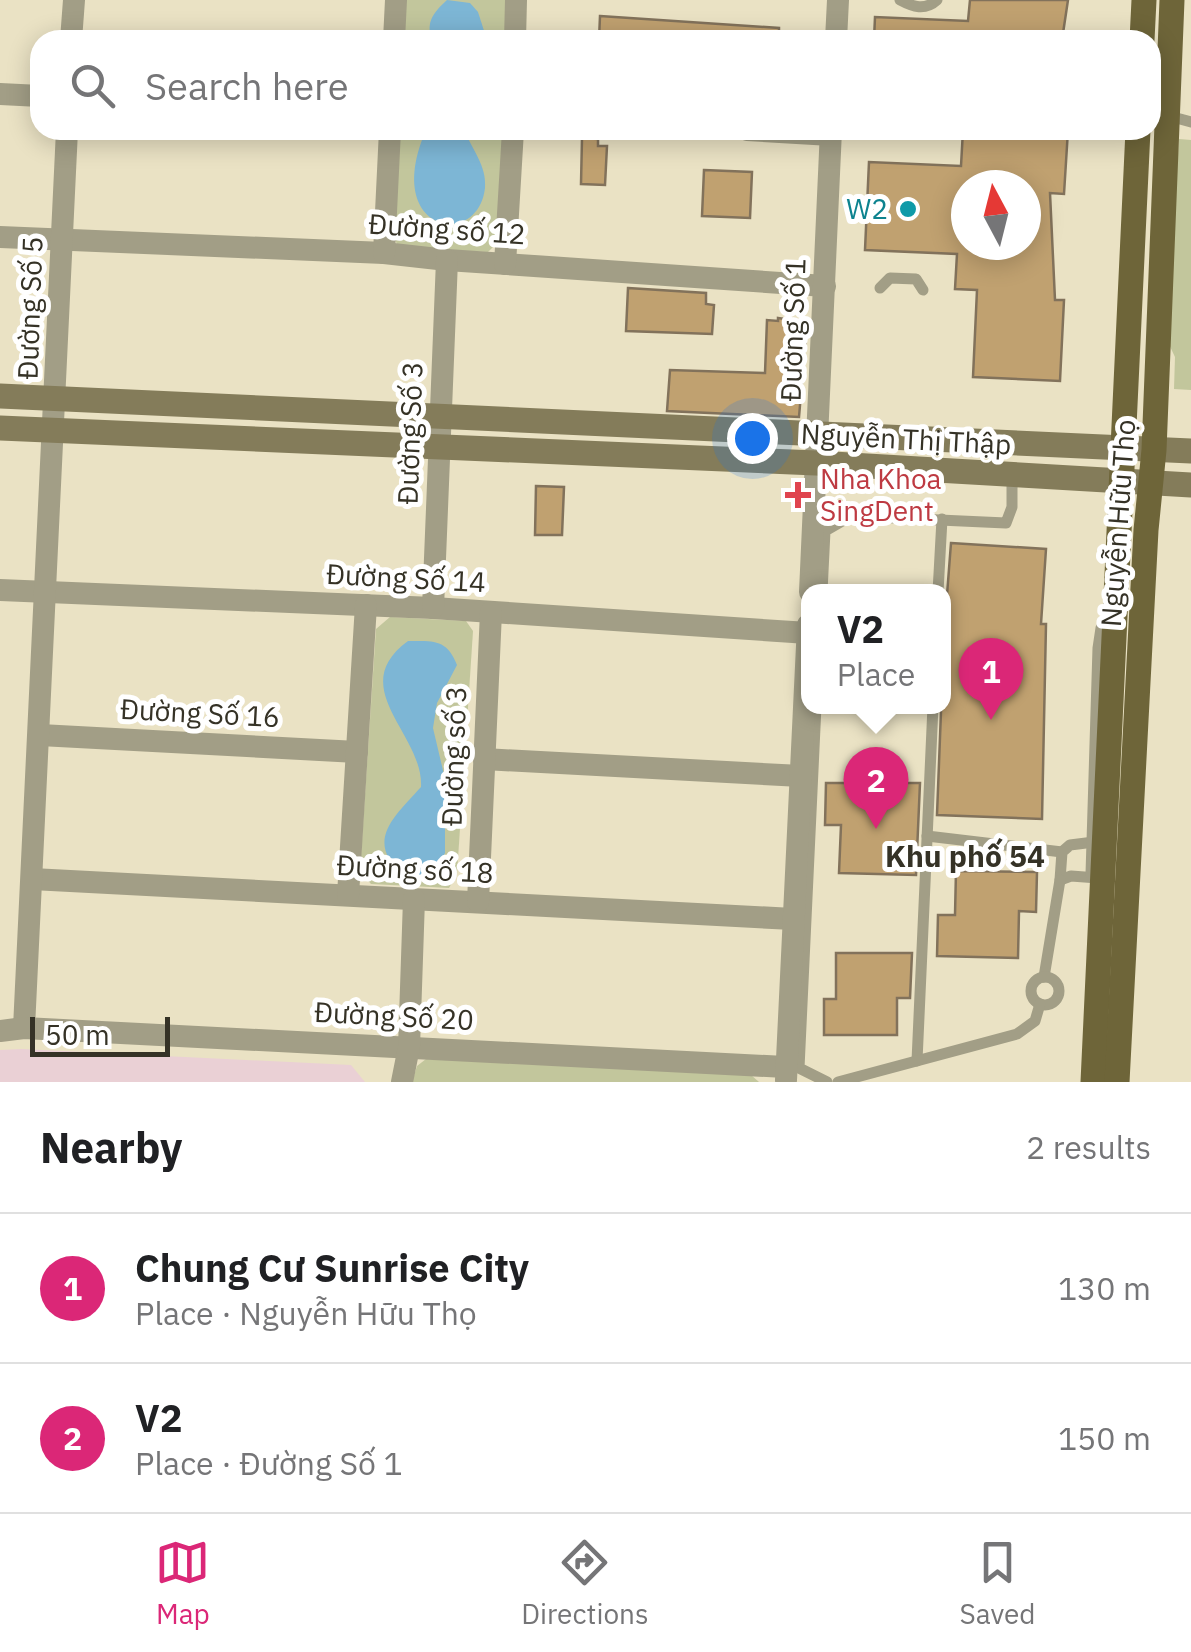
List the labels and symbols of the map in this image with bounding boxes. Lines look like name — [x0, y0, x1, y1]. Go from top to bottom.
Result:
north arrow — [951, 170, 1041, 260]
place label: W2 — [846, 190, 888, 227]
marker: W2 — [897, 198, 919, 220]
street label: Đường số 12 — [367, 205, 527, 252]
street label: Đường Số 5 — [9, 236, 50, 380]
street label: Đường Số 1 — [772, 258, 813, 402]
street label: Đường Số 3 — [389, 361, 430, 505]
your location — [727, 413, 778, 464]
street label: Nguyễn Thị Thập — [800, 415, 1012, 462]
street label: Nguyễn Hữu Thọ — [1092, 418, 1143, 628]
place label: Nha Khoa SingDent — [820, 460, 942, 529]
marker: Nha Khoa SingDent — [785, 482, 811, 508]
street label: Đường Số 14 — [325, 555, 487, 600]
pin: 1 — [958, 638, 1024, 720]
street label: Đường số 3 — [433, 685, 474, 827]
street label: Đường Số 16 — [119, 690, 281, 735]
pin: 2 — [844, 746, 908, 829]
district label: Khu phố 54 — [885, 836, 1045, 875]
street label: Đường số 18 — [336, 846, 495, 891]
street label: Đường Số 20 — [313, 993, 475, 1038]
scale bar — [30, 1012, 170, 1056]

